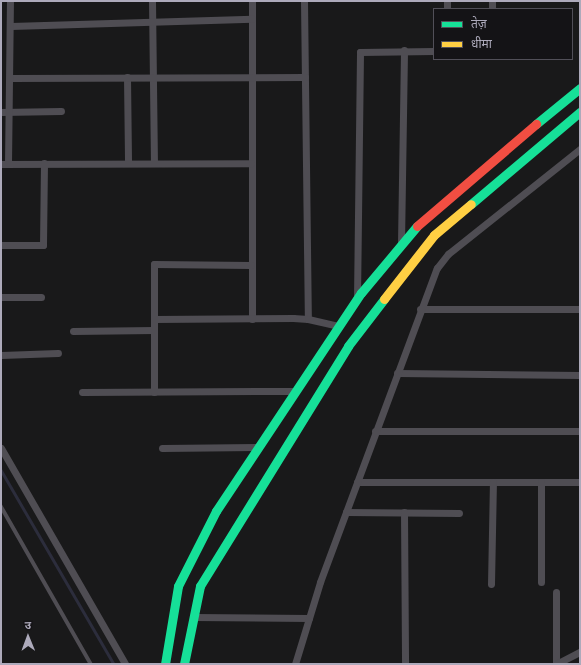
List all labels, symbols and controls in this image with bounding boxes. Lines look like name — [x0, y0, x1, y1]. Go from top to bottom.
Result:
legend — [433, 8, 573, 60]
text: तेज़ — [471, 16, 487, 31]
text: धीमा — [471, 36, 492, 51]
north arrow — [8, 617, 48, 657]
text: उ — [24, 618, 31, 632]

